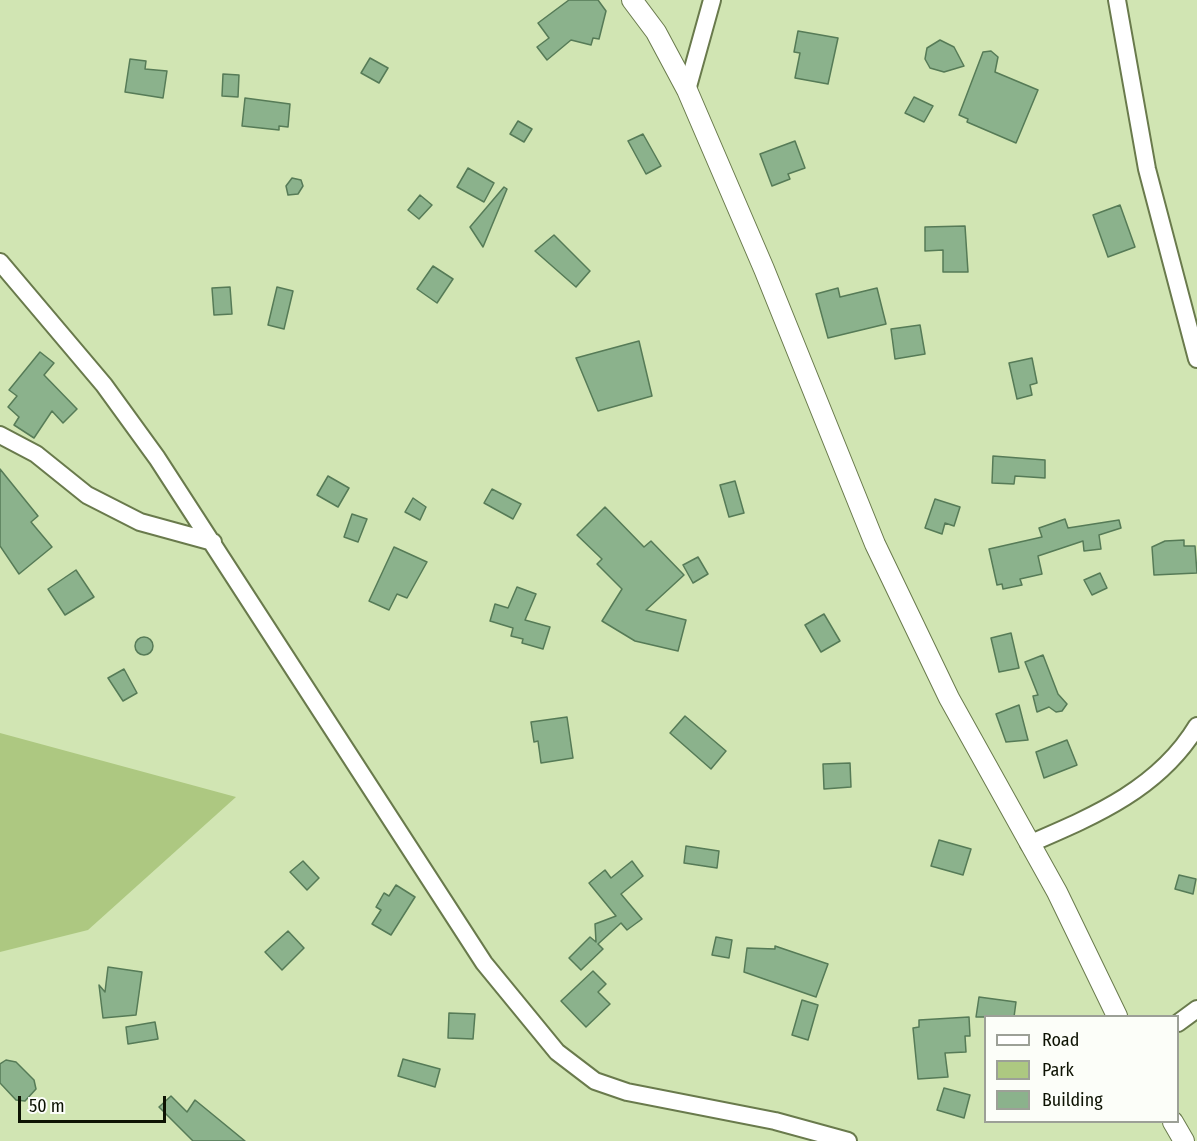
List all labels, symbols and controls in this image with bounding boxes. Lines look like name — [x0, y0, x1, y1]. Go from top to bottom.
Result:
legend — [984, 1015, 1179, 1123]
text: Road — [1042, 1029, 1079, 1051]
text: Park — [1042, 1059, 1074, 1081]
scale bar — [21, 1084, 170, 1122]
text: Building — [1042, 1089, 1103, 1111]
text: 50 m — [29, 1095, 65, 1117]

